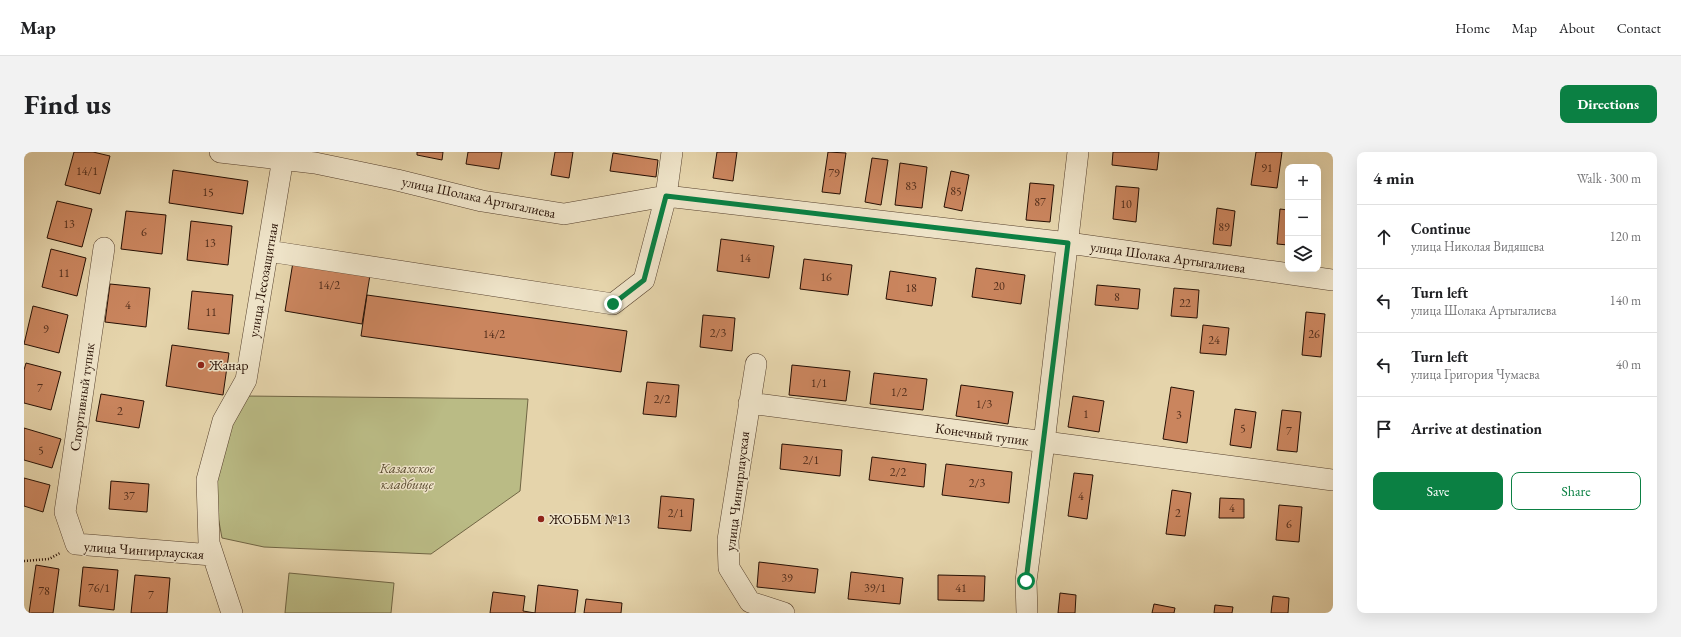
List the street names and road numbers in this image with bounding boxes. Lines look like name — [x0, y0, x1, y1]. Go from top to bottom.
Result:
street label: улица Шолака Артыгалиева — [401, 172, 558, 222]
street label: улица Лесозащитная — [244, 221, 282, 339]
street label: улица Шолака Артыгалиева — [1089, 237, 1247, 277]
street label: Спортивный тупик — [65, 341, 99, 452]
street label: Конечный тупик — [934, 419, 1030, 449]
street label: улица Чингирлауская — [721, 430, 753, 552]
street label: улица Чингирлауская — [83, 537, 205, 563]

